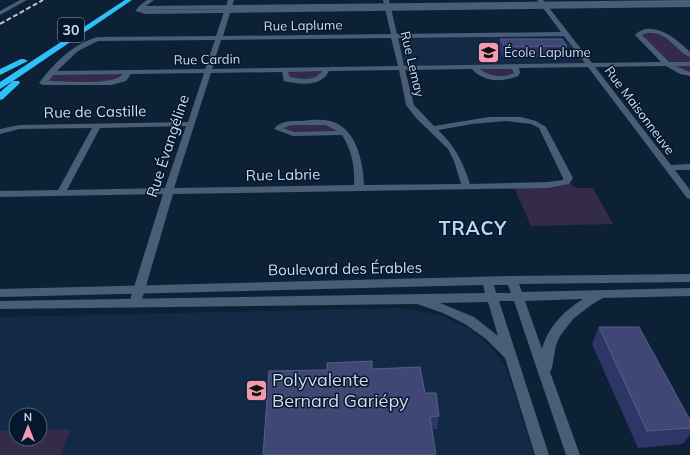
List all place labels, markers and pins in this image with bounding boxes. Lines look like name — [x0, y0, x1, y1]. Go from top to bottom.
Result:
school or university icon: École Laplume — [475, 39, 501, 65]
place label: École Laplume — [504, 44, 591, 60]
place label: Polyvalente Bernard Gariépy — [272, 368, 409, 412]
school or university icon: Polyvalente Bernard Gariépy — [244, 377, 270, 403]

